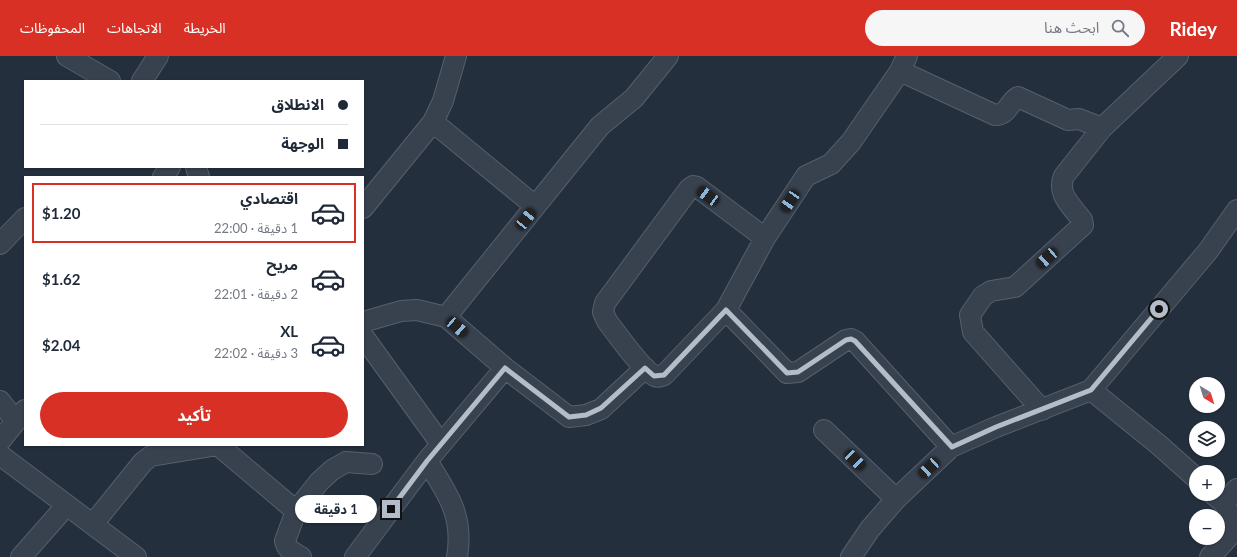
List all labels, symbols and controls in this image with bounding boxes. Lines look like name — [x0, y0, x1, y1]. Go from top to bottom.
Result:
search box — [865, 10, 1145, 46]
icon: search — [1109, 17, 1131, 39]
text: Ridey — [1169, 17, 1217, 40]
text: ابحث هنا — [1044, 18, 1099, 36]
text: المحفوظات — [20, 19, 85, 36]
text: الاتجاهات — [107, 19, 162, 36]
text: الخريطة — [184, 19, 226, 36]
text: الانطلاق — [272, 95, 324, 113]
text: الوجهة — [281, 134, 324, 152]
car — [695, 184, 721, 208]
car — [778, 188, 802, 214]
text: اقتصادي — [240, 189, 298, 207]
icon: car — [310, 195, 346, 231]
text: $1.20 — [42, 204, 80, 222]
car — [514, 206, 538, 232]
text: 1 دقيقة · 22:00 — [214, 220, 298, 236]
car — [1034, 246, 1060, 270]
text: مريح — [266, 255, 298, 273]
icon: car — [310, 261, 346, 297]
text: $1.62 — [42, 270, 80, 288]
text: 2 دقيقة · 22:01 — [214, 286, 298, 302]
route start — [1150, 300, 1168, 318]
car — [444, 315, 470, 339]
text: XL — [280, 322, 298, 340]
icon: car — [310, 327, 346, 363]
text: $2.04 — [42, 336, 80, 354]
text: 3 دقيقة · 22:02 — [214, 345, 298, 361]
north arrow — [1189, 377, 1225, 413]
map controls — [1189, 377, 1225, 545]
button: تأكيد — [40, 392, 348, 438]
button: layers — [1189, 421, 1225, 457]
car — [842, 447, 868, 473]
car — [916, 455, 942, 481]
button: + — [1189, 465, 1225, 501]
callout: 1 دقيقة — [295, 495, 377, 523]
route end — [382, 500, 400, 518]
text: 1 دقيقة — [314, 501, 358, 517]
button: − — [1189, 509, 1225, 545]

